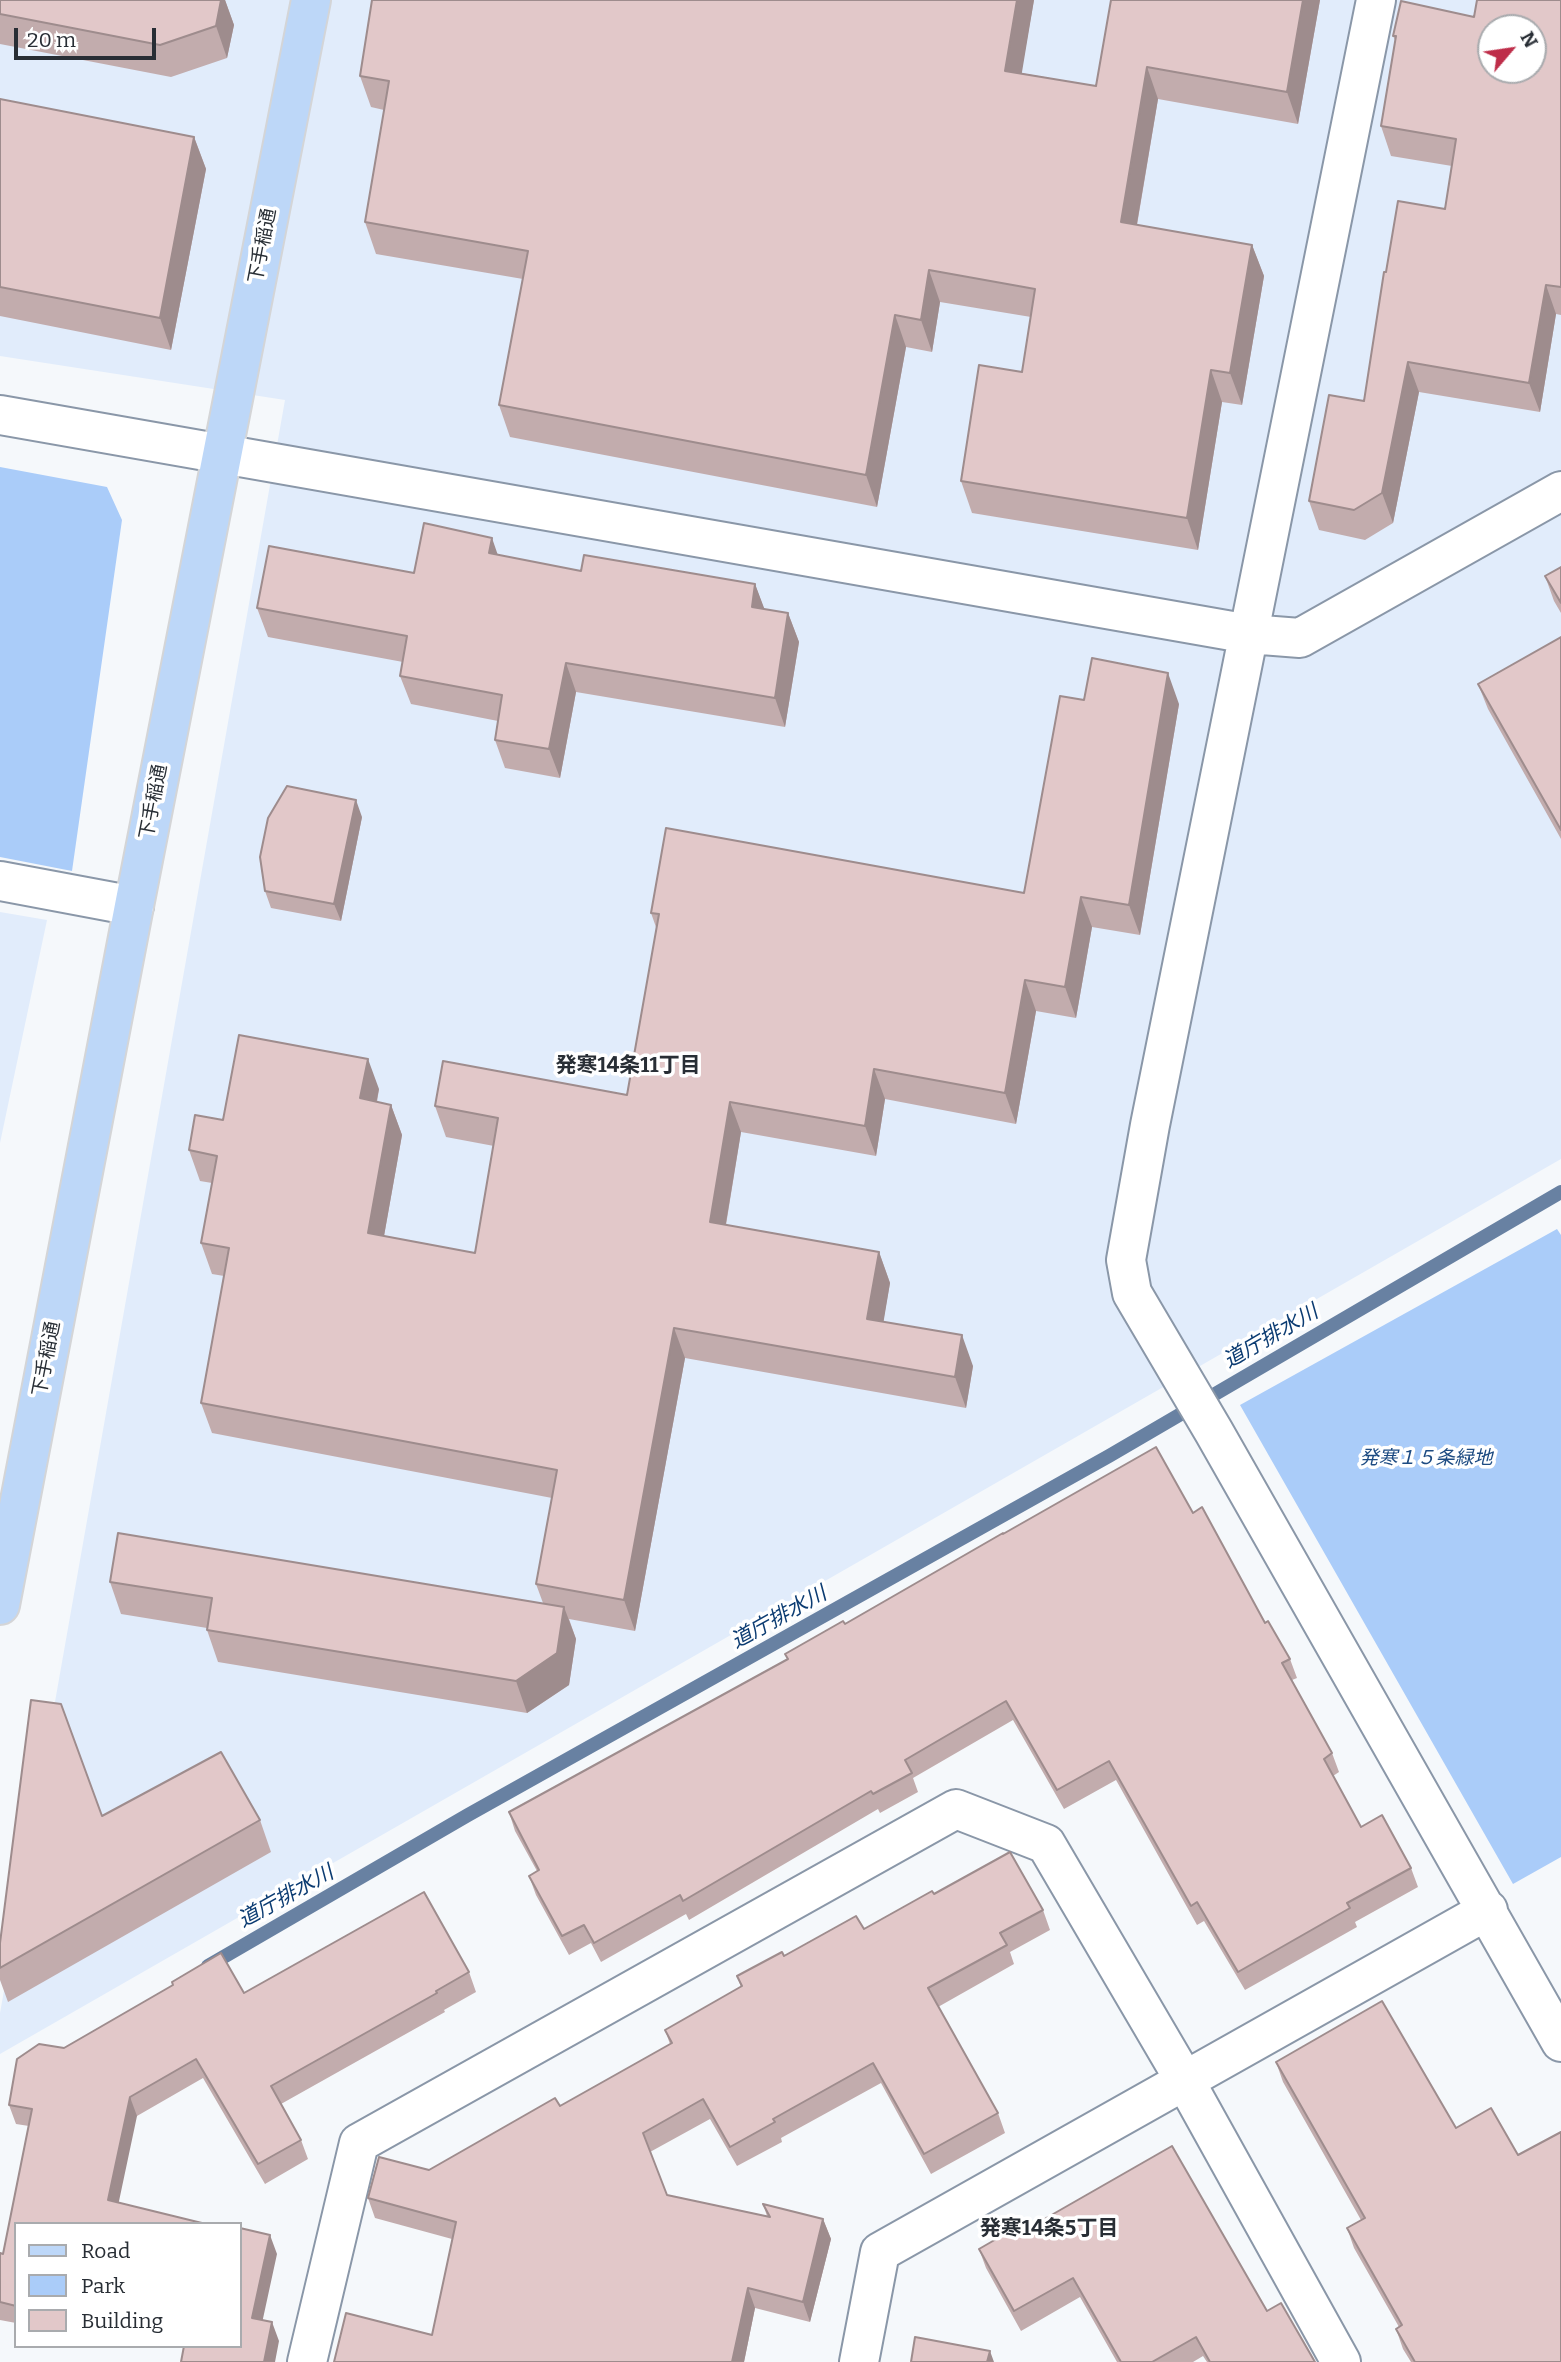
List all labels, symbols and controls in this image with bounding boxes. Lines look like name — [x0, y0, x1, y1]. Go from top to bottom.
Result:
scale bar — [18, 14, 159, 58]
north arrow — [1477, 14, 1547, 84]
text: 20 m — [27, 27, 76, 53]
text: N — [1515, 28, 1543, 52]
street label: 下手稲通 — [245, 207, 281, 285]
street label: 下手稲通 — [136, 763, 172, 841]
district label: 発寒14条11丁目 — [555, 1053, 701, 1079]
water label: 道庁排水川 — [1219, 1300, 1323, 1374]
street label: 下手稲通 — [29, 1320, 65, 1398]
park label: 発寒１５条緑地 — [1360, 1448, 1492, 1470]
water label: 道庁排水川 — [727, 1582, 831, 1654]
water label: 道庁排水川 — [234, 1861, 338, 1933]
district label: 発寒14条5丁目 — [980, 2216, 1118, 2242]
legend — [14, 2222, 242, 2348]
text: Road — [81, 2238, 130, 2264]
text: Park — [81, 2273, 125, 2299]
text: Building — [81, 2308, 163, 2334]

